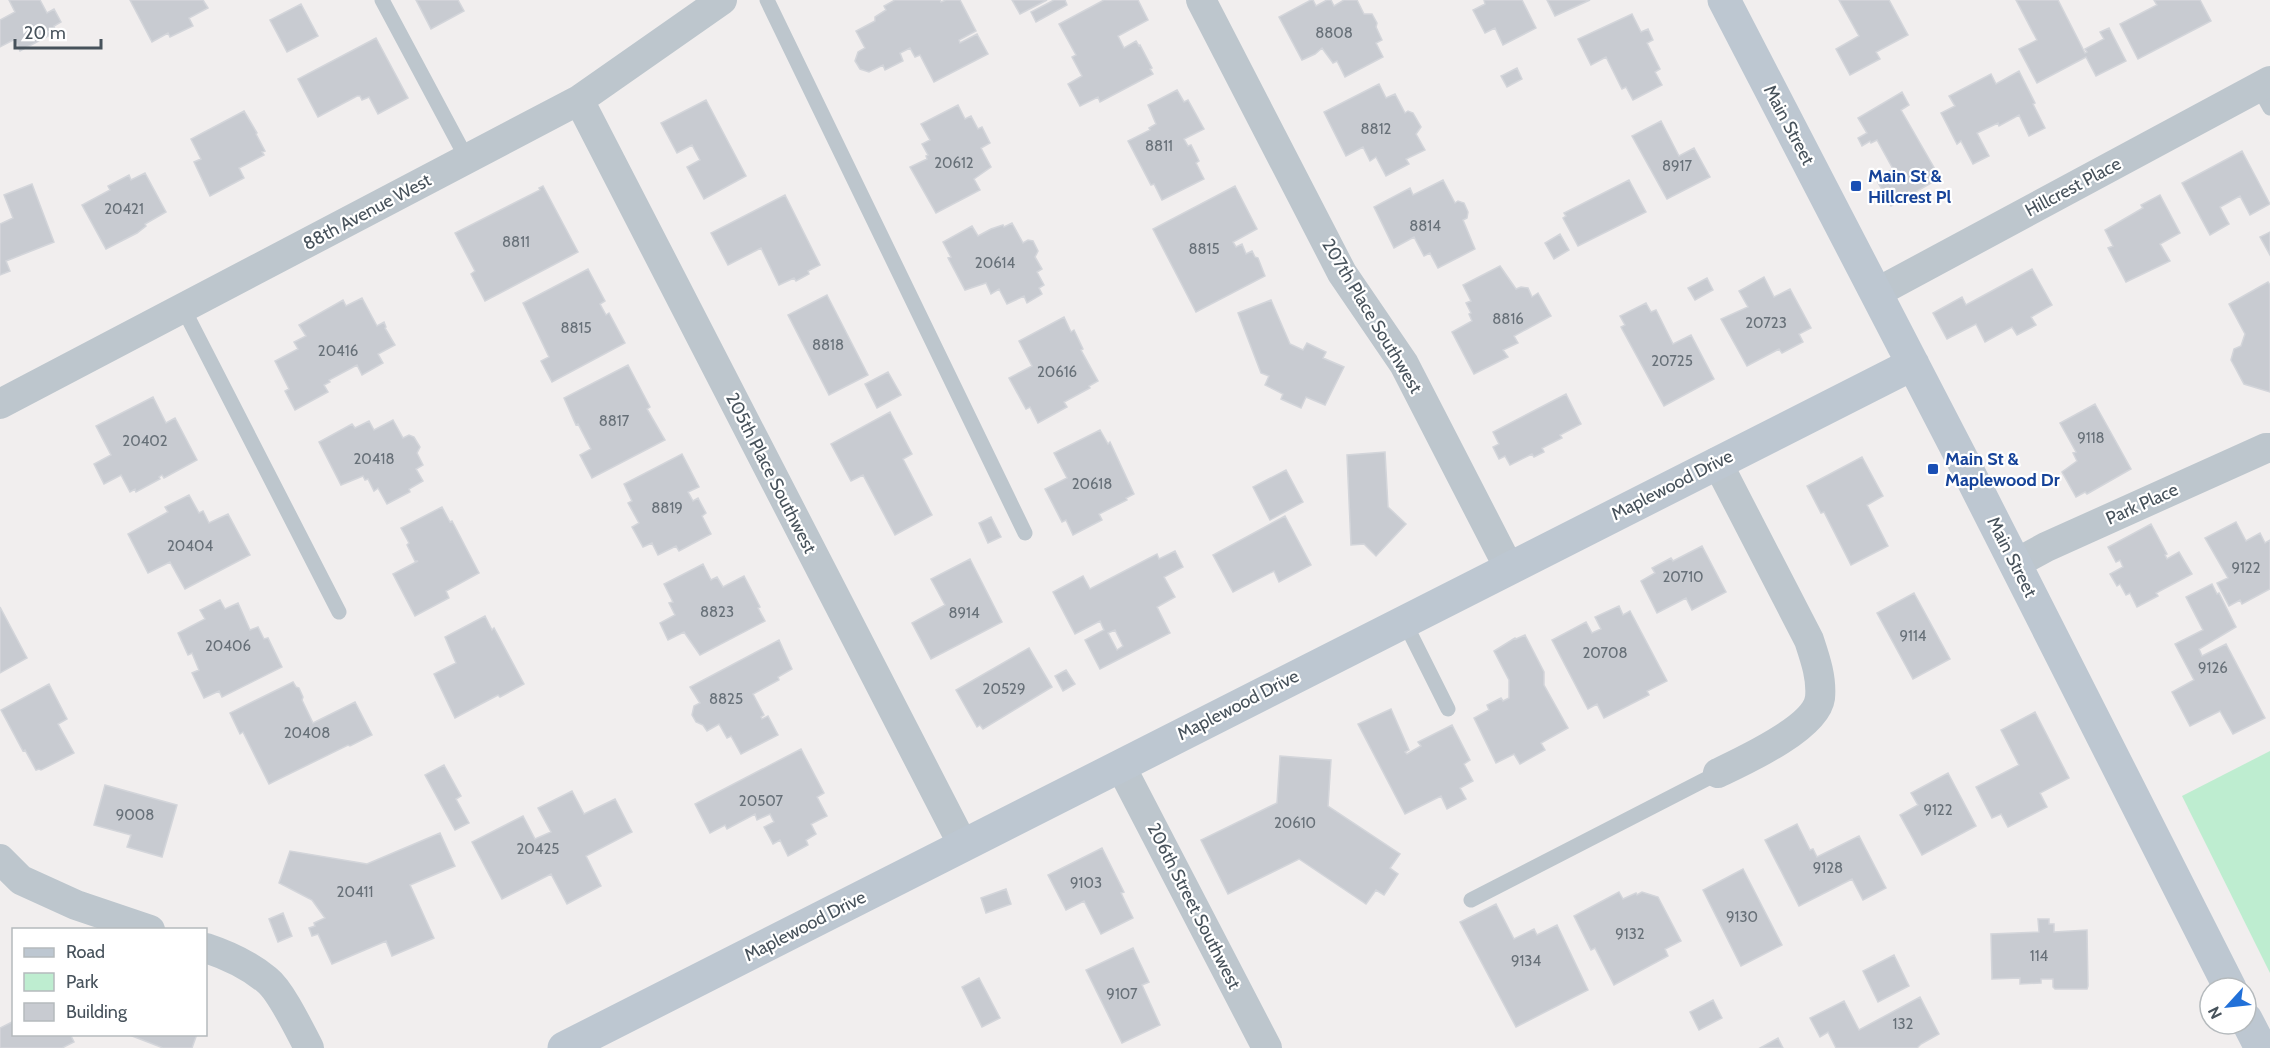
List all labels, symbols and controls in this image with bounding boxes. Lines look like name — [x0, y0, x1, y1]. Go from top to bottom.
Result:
scale bar — [15, 12, 100, 50]
text: 20 m — [24, 22, 66, 44]
house number: 8808 — [1315, 24, 1353, 42]
street label: Main Street — [1759, 81, 1819, 169]
house number: 8812 — [1361, 120, 1392, 138]
house number: 8811 — [1145, 137, 1173, 155]
street label: Hillcrest Place — [2021, 153, 2125, 221]
house number: 20612 — [934, 154, 974, 172]
house number: 8917 — [1662, 157, 1692, 175]
place label: Main St & Hillcrest Pl — [1868, 165, 1951, 208]
street label: 88th Avenue West — [299, 169, 435, 255]
marker: Main St & Hillcrest Pl — [1849, 179, 1863, 193]
house number: 20421 — [104, 200, 144, 218]
house number: 8814 — [1409, 217, 1441, 235]
house number: 8811 — [502, 233, 530, 251]
street label: 207th Place Southwest — [1317, 235, 1427, 397]
house number: 8815 — [1188, 240, 1220, 258]
house number: 20614 — [975, 254, 1015, 272]
house number: 8816 — [1492, 310, 1524, 328]
house number: 20723 — [1745, 314, 1787, 332]
house number: 8815 — [560, 319, 592, 337]
house number: 8818 — [812, 336, 844, 354]
house number: 20416 — [318, 342, 358, 360]
house number: 20725 — [1651, 352, 1693, 370]
house number: 20616 — [1037, 363, 1077, 381]
street label: 205th Place Southwest — [721, 389, 821, 557]
house number: 8817 — [599, 412, 630, 430]
house number: 9118 — [2077, 429, 2105, 447]
house number: 20402 — [122, 432, 168, 450]
street label: Maplewood Drive — [1607, 445, 1737, 525]
place label: Main St & Maplewood Dr — [1945, 448, 2060, 491]
house number: 20418 — [354, 450, 394, 468]
marker: Main St & Maplewood Dr — [1926, 462, 1940, 476]
house number: 20618 — [1072, 475, 1112, 493]
street label: Park Place — [2102, 478, 2182, 530]
house number: 8819 — [651, 499, 683, 517]
street label: Main Street — [1982, 513, 2042, 601]
house number: 20404 — [167, 537, 213, 555]
house number: 9122 — [2231, 559, 2261, 577]
house number: 20710 — [1662, 568, 1704, 586]
house number: 8823 — [700, 603, 734, 621]
house number: 8914 — [948, 604, 980, 622]
house number: 9114 — [1900, 627, 1927, 645]
house number: 20406 — [205, 637, 251, 655]
house number: 20708 — [1582, 644, 1628, 662]
house number: 9126 — [2198, 659, 2228, 677]
street label: Maplewood Drive — [1173, 665, 1303, 745]
house number: 20529 — [983, 680, 1025, 698]
house number: 8825 — [709, 690, 743, 708]
house number: 20408 — [284, 724, 330, 742]
house number: 20507 — [739, 792, 784, 810]
house number: 9122 — [1923, 801, 1953, 819]
house number: 9008 — [116, 806, 154, 824]
house number: 20610 — [1274, 814, 1316, 832]
street label: 206th Street Southwest — [1143, 819, 1245, 993]
house number: 20425 — [517, 840, 559, 858]
house number: 9128 — [1813, 859, 1843, 877]
house number: 9103 — [1070, 874, 1102, 892]
house number: 20411 — [337, 883, 373, 901]
street label: Maplewood Drive — [740, 886, 870, 966]
house number: 9130 — [1726, 908, 1758, 926]
house number: 9132 — [1615, 925, 1645, 943]
legend — [12, 928, 207, 1036]
text: Road — [66, 941, 105, 963]
house number: 114 — [2030, 947, 2049, 965]
house number: 9134 — [1511, 952, 1541, 970]
text: Park — [66, 971, 99, 993]
north arrow — [2198, 976, 2258, 1036]
house number: 9107 — [1106, 985, 1138, 1003]
text: Building — [66, 1001, 128, 1023]
text: N — [2204, 1003, 2226, 1022]
house number: 132 — [1893, 1015, 1914, 1033]

